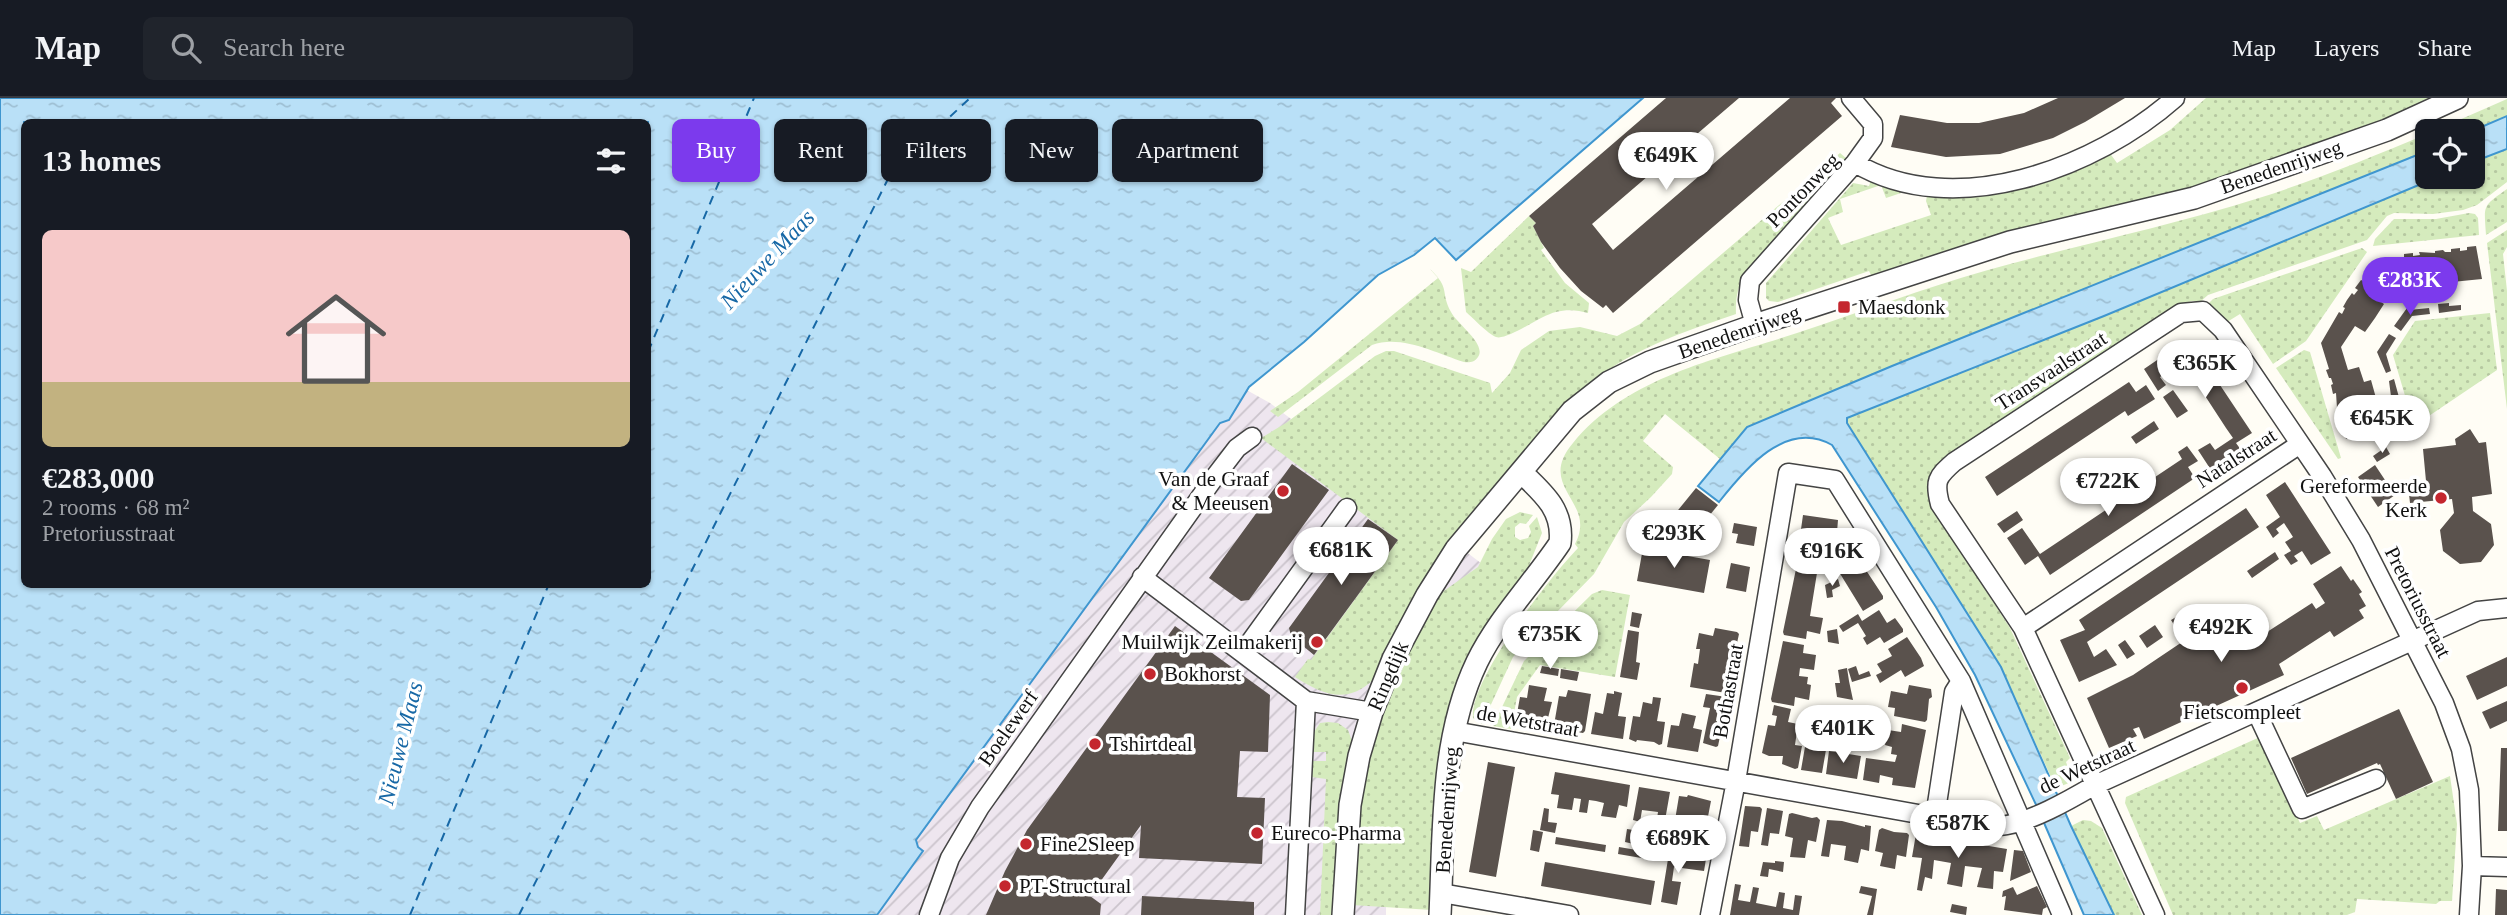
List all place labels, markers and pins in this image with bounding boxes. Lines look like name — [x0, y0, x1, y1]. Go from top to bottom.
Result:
pin: €649K — [1617, 132, 1715, 192]
pin: €283K — [2361, 258, 2459, 317]
place label: Maesdonk — [1858, 295, 1946, 319]
marker: Maesdonk — [1836, 299, 1852, 315]
pin: €365K — [2156, 341, 2254, 400]
pin: €645K — [2333, 396, 2431, 455]
pin: €722K — [2059, 458, 2157, 518]
place label: Van de Graaf & Meeusen — [1158, 467, 1269, 515]
place label: Gereformeerde Kerk — [2300, 474, 2427, 522]
marker: Van de Graaf & Meeusen — [1275, 483, 1291, 499]
marker: Gereformeerde Kerk — [2433, 490, 2449, 506]
pin: €293K — [1625, 510, 1723, 570]
pin: €681K — [1292, 528, 1390, 587]
pin: €916K — [1783, 528, 1881, 588]
pin: €492K — [2172, 604, 2270, 664]
pin: €735K — [1501, 612, 1599, 671]
place label: Muilwijk Zeilmakerij — [1122, 630, 1303, 654]
marker: Muilwijk Zeilmakerij — [1309, 634, 1325, 650]
place label: Bokhorst — [1164, 662, 1241, 686]
marker: Bokhorst — [1142, 666, 1158, 682]
marker: Fietscompleet — [2234, 680, 2250, 696]
place label: Fietscompleet — [2183, 700, 2301, 724]
pin: €401K — [1794, 706, 1892, 765]
place label: Tshirtdeal — [1109, 732, 1193, 756]
marker: Tshirtdeal — [1087, 736, 1103, 752]
pin: €587K — [1909, 800, 2007, 860]
pin: €689K — [1629, 816, 1727, 875]
place label: Eureco-Pharma — [1271, 821, 1402, 845]
marker: Eureco-Pharma — [1249, 825, 1265, 841]
place label: Fine2Sleep — [1040, 832, 1135, 856]
marker: Fine2Sleep — [1018, 836, 1034, 852]
place label: PT-Structural — [1019, 874, 1132, 898]
marker: PT-Structural — [997, 878, 1013, 894]

